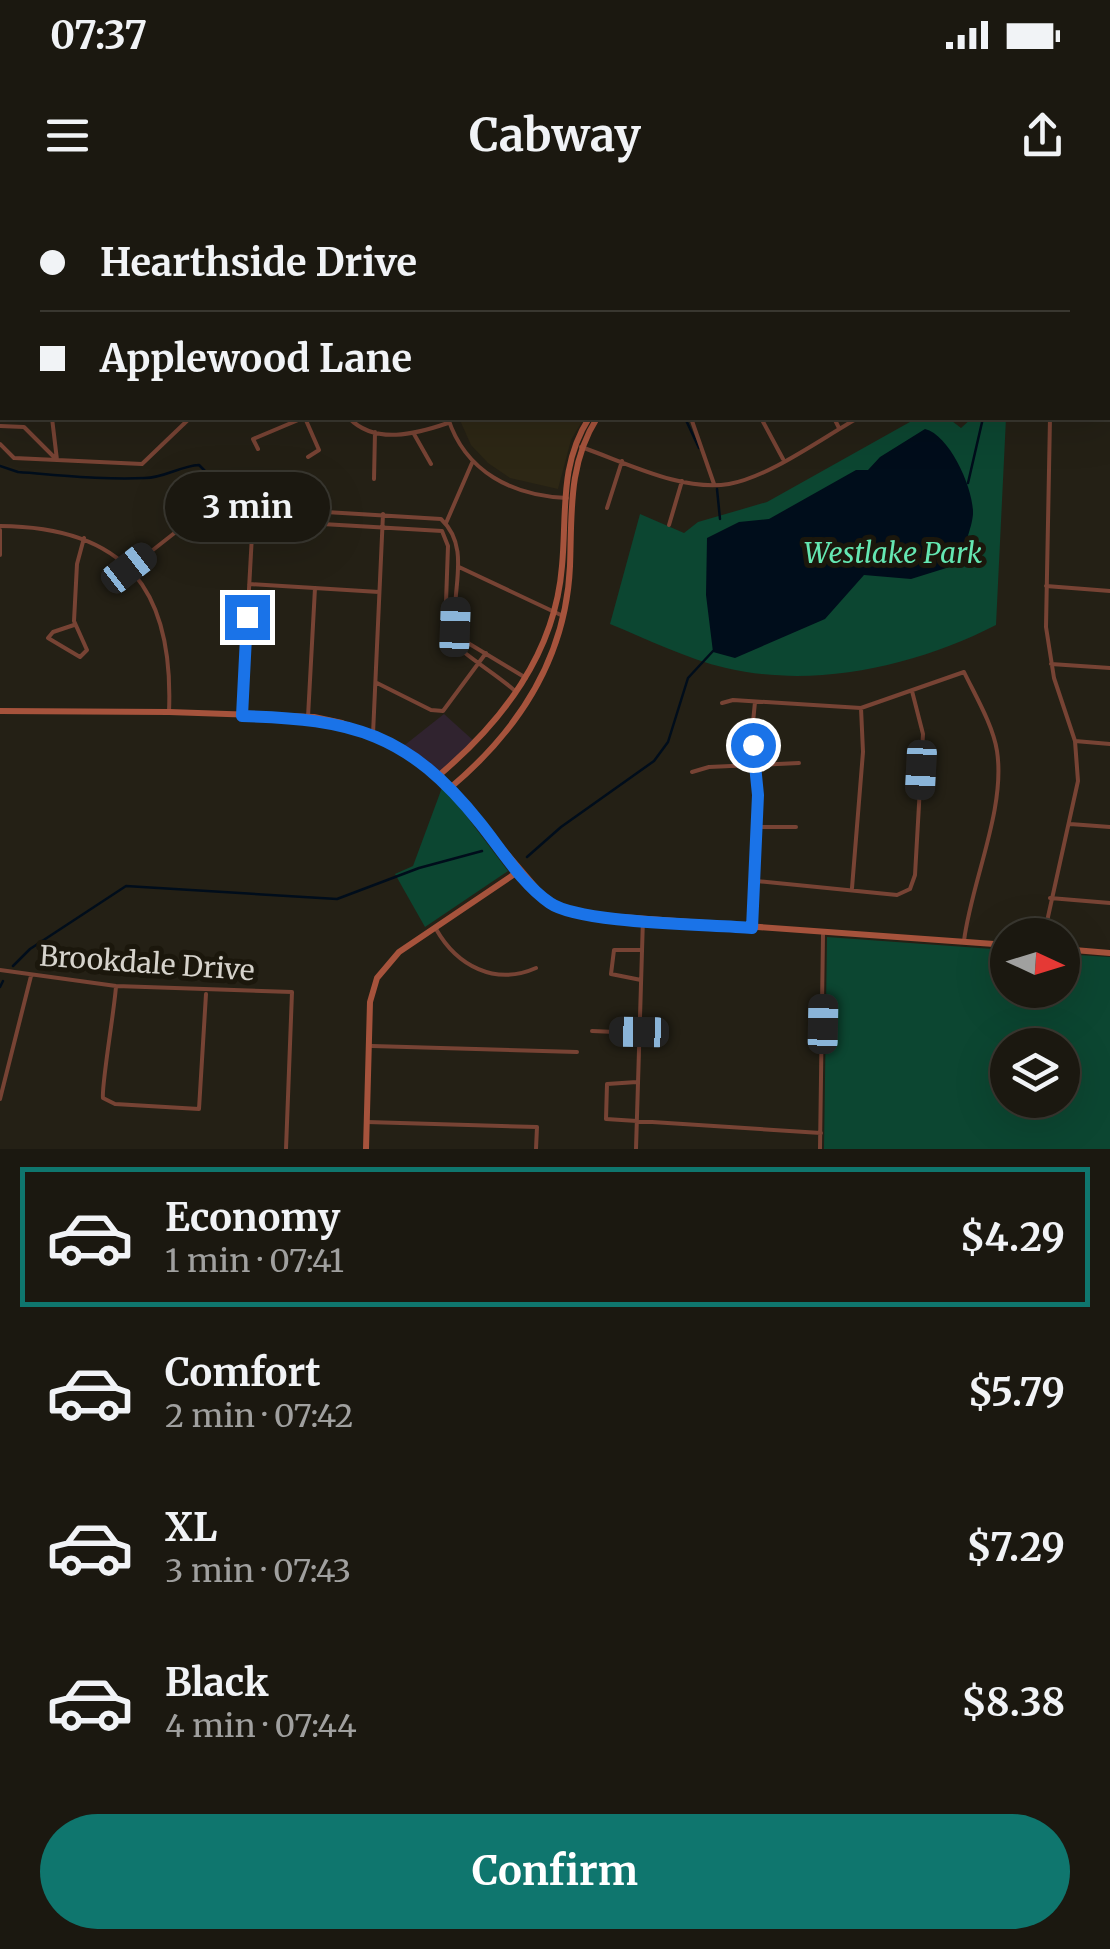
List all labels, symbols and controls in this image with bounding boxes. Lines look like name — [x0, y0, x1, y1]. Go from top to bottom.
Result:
text: 07:37 — [50, 12, 147, 59]
text: Cabway — [469, 107, 641, 163]
icon: menu — [40, 108, 95, 163]
icon: share — [1015, 108, 1070, 163]
text: Hearthside Drive — [100, 239, 417, 286]
text: Applewood Lane — [100, 335, 412, 382]
callout: 3 min — [164, 472, 330, 542]
text: 3 min — [202, 487, 293, 527]
park label: Westlake Park — [804, 535, 982, 571]
car — [96, 538, 162, 598]
route end — [225, 595, 270, 640]
car — [439, 596, 471, 658]
route start — [731, 723, 776, 768]
car — [904, 739, 938, 801]
north arrow — [990, 918, 1080, 1008]
map controls — [990, 918, 1080, 1118]
street label: Brookdale Drive — [38, 938, 256, 988]
car — [807, 994, 839, 1054]
car — [609, 1016, 669, 1048]
button: layers — [990, 1028, 1080, 1118]
icon: car — [45, 1192, 135, 1282]
text: Economy — [165, 1194, 340, 1241]
text: $4.29 — [960, 1214, 1065, 1261]
text: 1 min · 07:41 — [165, 1241, 344, 1281]
icon: car — [45, 1347, 135, 1437]
text: Comfort — [165, 1349, 321, 1396]
text: $5.79 — [968, 1369, 1065, 1416]
text: 2 min · 07:42 — [165, 1396, 354, 1436]
icon: car — [45, 1502, 135, 1592]
text: XL — [165, 1504, 217, 1551]
text: $7.29 — [966, 1524, 1065, 1571]
text: 3 min · 07:43 — [165, 1551, 351, 1591]
icon: car — [45, 1657, 135, 1747]
text: Black — [165, 1659, 269, 1706]
text: $8.38 — [961, 1679, 1065, 1726]
text: 4 min · 07:44 — [165, 1706, 357, 1746]
button: Confirm — [40, 1814, 1070, 1929]

